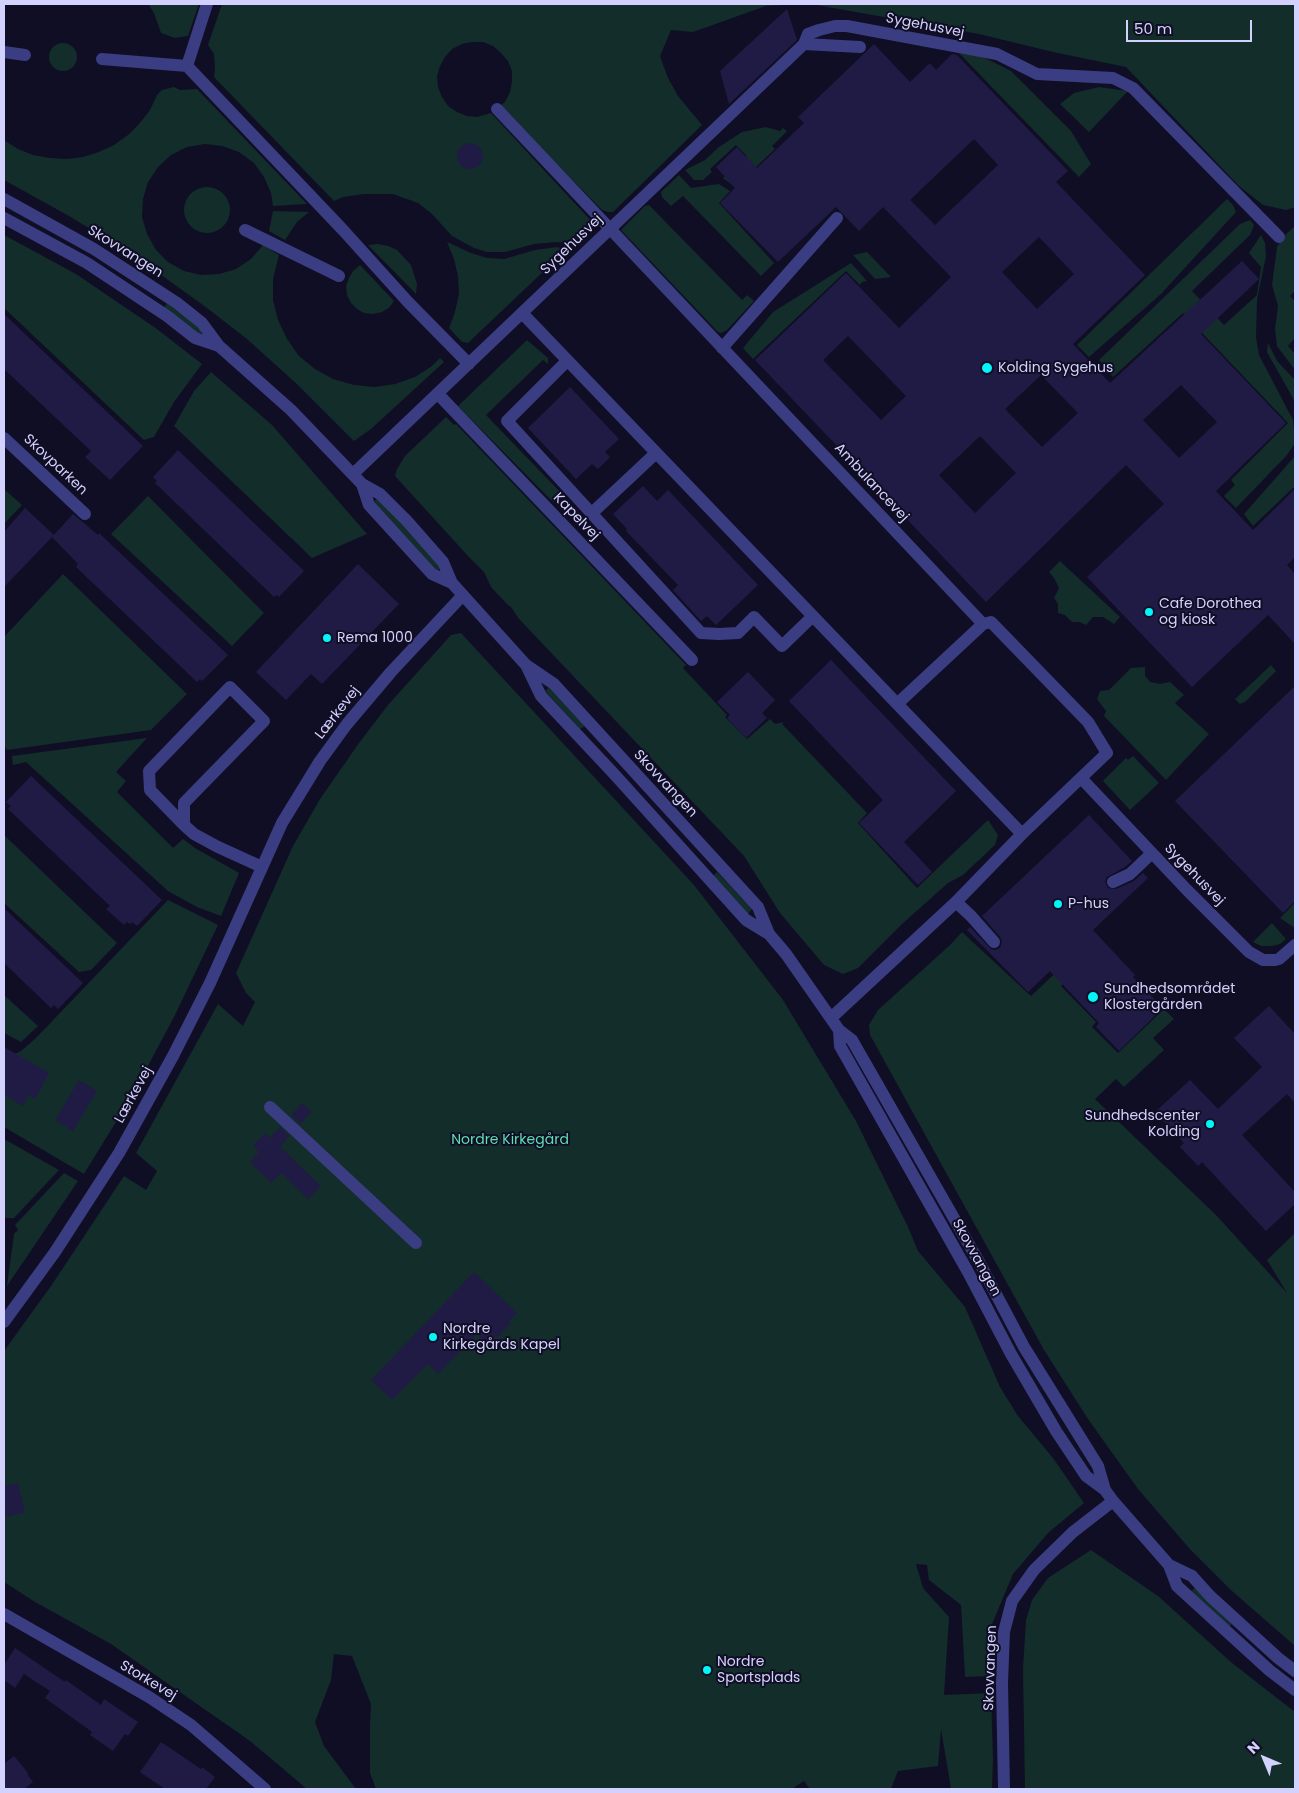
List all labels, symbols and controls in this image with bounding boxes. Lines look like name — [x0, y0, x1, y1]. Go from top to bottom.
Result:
street label: Sygehusvej — [884, 10, 966, 42]
scale bar — [1129, 10, 1255, 42]
text: 50 m — [1134, 18, 1172, 39]
street label: Sygehusvej — [538, 211, 606, 279]
street label: Skovvangen — [84, 222, 166, 282]
place label: Kolding Sygehus — [998, 360, 1113, 376]
marker: Kolding Sygehus — [980, 361, 994, 375]
street label: Skovparken — [20, 431, 90, 499]
street label: Ambulancevej — [830, 440, 912, 526]
street label: Kapelvej — [549, 490, 603, 544]
place label: Cafe Dorothea og kiosk — [1159, 596, 1262, 628]
marker: Cafe Dorothea og kiosk — [1143, 606, 1155, 618]
place label: Rema 1000 — [337, 630, 413, 646]
marker: Rema 1000 — [321, 632, 333, 644]
street label: Lærkevej — [312, 683, 364, 743]
street label: Skovvangen — [630, 747, 700, 821]
street label: Sygehusvej — [1160, 841, 1228, 909]
place label: P-hus — [1068, 896, 1109, 912]
marker: P-hus — [1052, 898, 1064, 910]
place label: Sundhedsområdet Klostergården — [1104, 981, 1235, 1014]
marker: Sundhedsområdet Klostergården — [1086, 990, 1100, 1004]
street label: Lærkevej — [111, 1064, 157, 1126]
place label: Sundhedscenter Kolding — [1085, 1108, 1200, 1140]
marker: Sundhedscenter Kolding — [1204, 1118, 1216, 1130]
park label: Nordre Kirkegård — [451, 1132, 569, 1148]
street label: Skovvangen — [948, 1216, 1004, 1300]
place label: Nordre Kirkegårds Kapel — [443, 1321, 560, 1354]
marker: Nordre Kirkegårds Kapel — [427, 1331, 439, 1343]
street label: Skovvangen — [981, 1625, 1001, 1711]
place label: Nordre Sportsplads — [717, 1654, 800, 1686]
street label: Storkevej — [117, 1657, 179, 1705]
marker: Nordre Sportsplads — [701, 1664, 713, 1676]
north arrow — [1239, 1733, 1289, 1783]
text: N — [1243, 1737, 1264, 1758]

